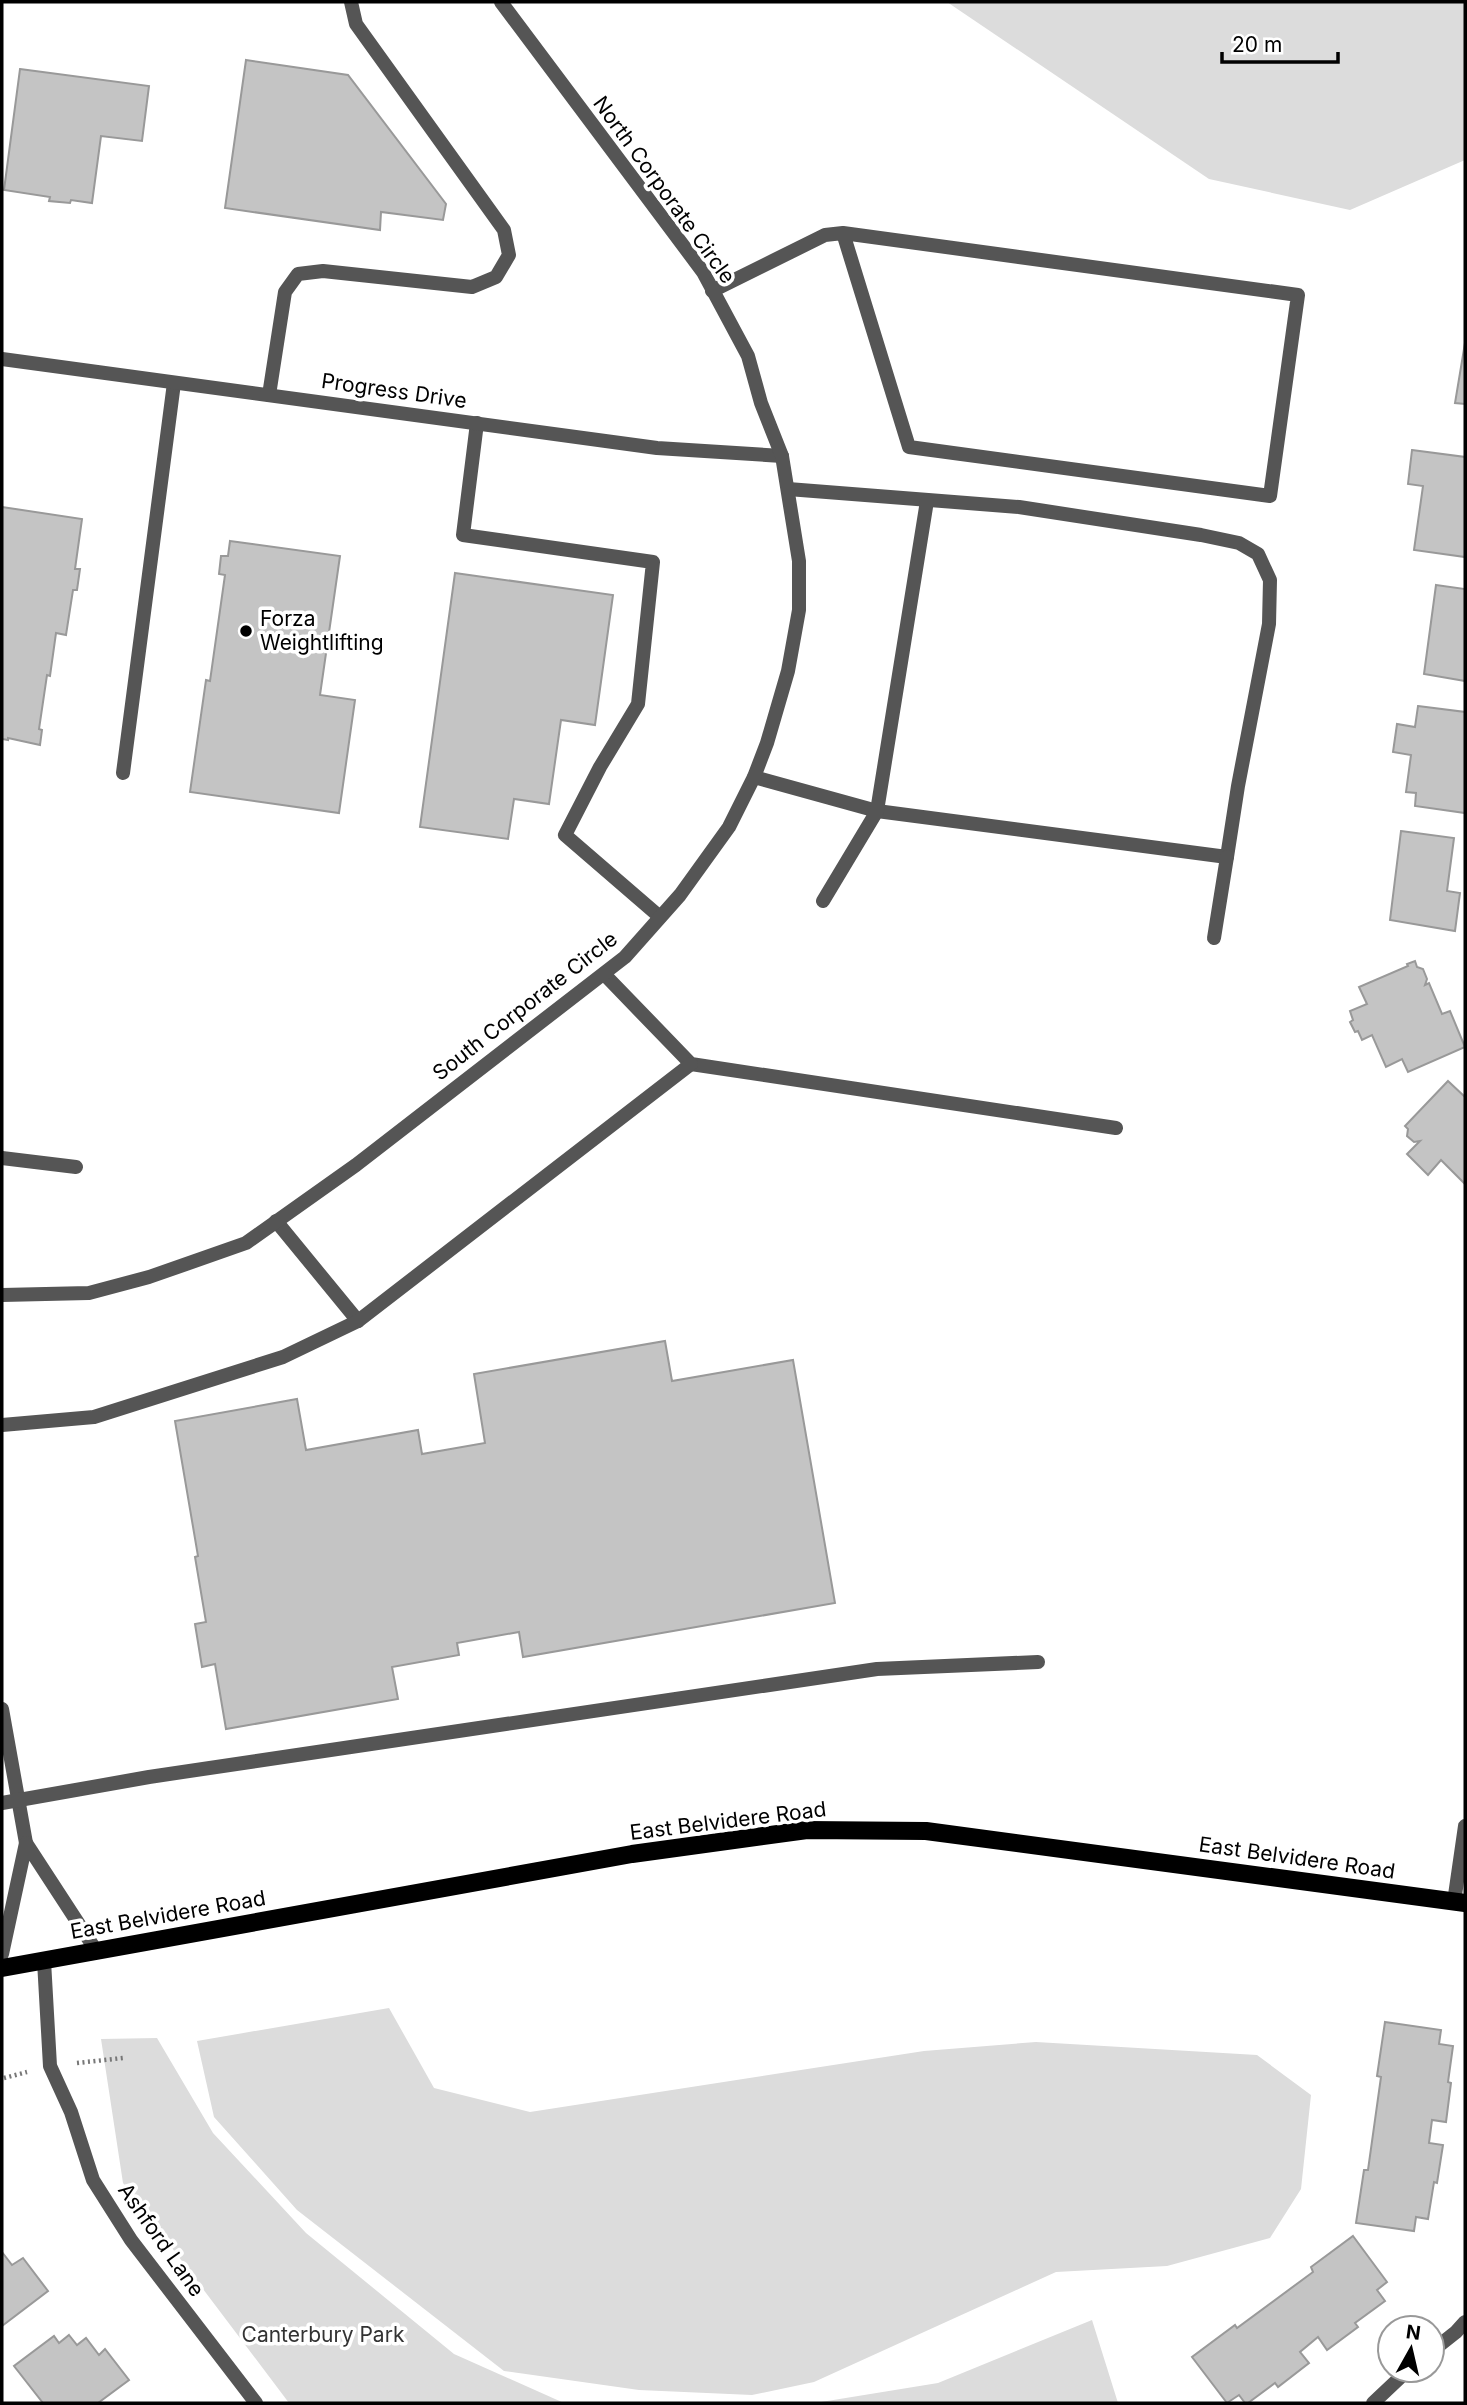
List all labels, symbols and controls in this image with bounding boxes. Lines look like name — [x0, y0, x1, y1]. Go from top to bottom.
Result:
scale bar — [1222, 21, 1338, 65]
text: 20 m — [1232, 32, 1282, 57]
street label: North Corporate Circle — [588, 91, 741, 288]
street label: Progress Drive — [320, 368, 468, 413]
place label: Forza Weightlifting — [260, 606, 384, 655]
marker: Forza Weightlifting — [238, 623, 254, 639]
street label: South Corporate Circle — [428, 926, 622, 1085]
street label: East Belvidere Road — [628, 1796, 828, 1845]
street label: East Belvidere Road — [1197, 1831, 1397, 1884]
street label: East Belvidere Road — [68, 1885, 267, 1944]
street label: Ashford Lane — [113, 2178, 210, 2301]
north arrow — [1376, 2314, 1446, 2384]
text: N — [1405, 2320, 1422, 2345]
park label: Canterbury Park — [242, 2322, 405, 2347]

